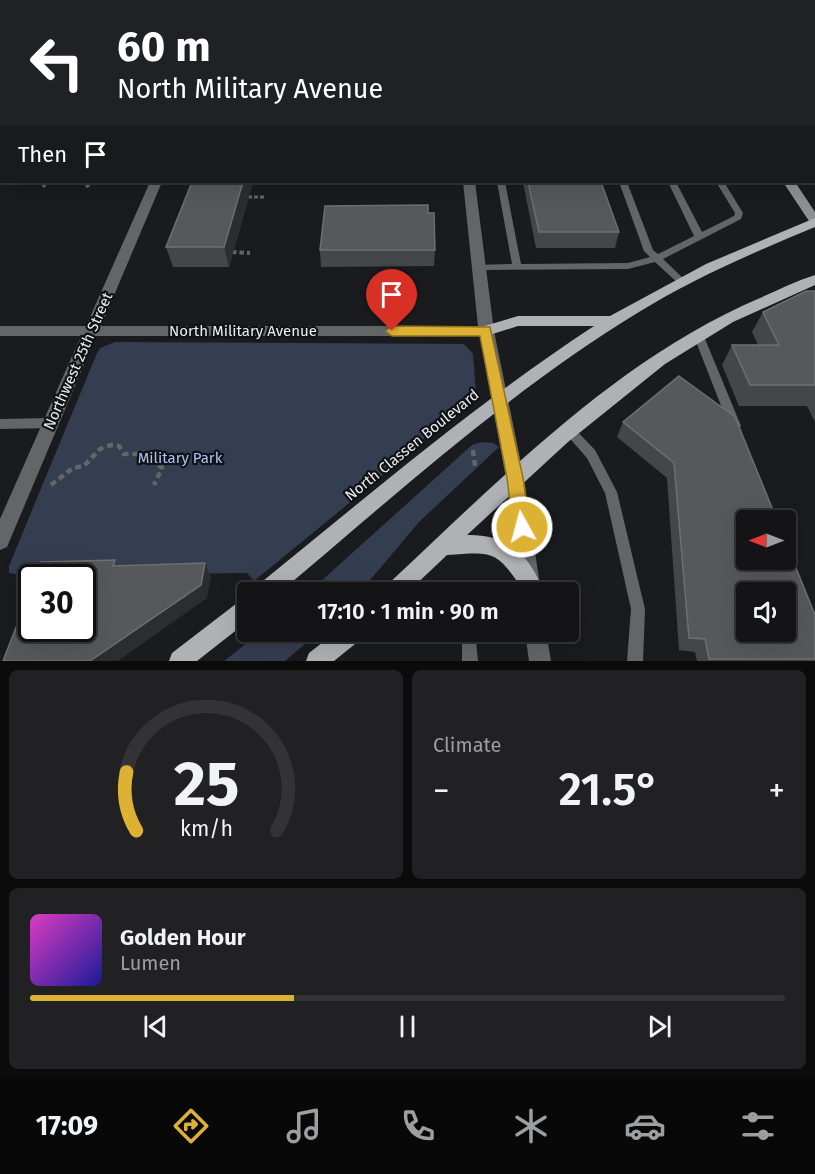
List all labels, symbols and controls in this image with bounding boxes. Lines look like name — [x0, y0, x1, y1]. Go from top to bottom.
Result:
text: 60 m — [117, 22, 211, 72]
icon: left — [18, 24, 96, 102]
text: North Military Avenue — [117, 73, 383, 105]
icon: arrive — [79, 138, 112, 171]
text: Then — [18, 141, 67, 168]
pin — [366, 269, 417, 331]
icon: arrive — [375, 278, 408, 311]
street label: Northwest 25th Street — [40, 289, 117, 432]
street label: North Military Avenue — [169, 322, 317, 340]
street label: North Classen Boulevard — [341, 385, 483, 505]
park label: Military Park — [138, 449, 223, 467]
position arrow — [490, 495, 554, 559]
north arrow — [736, 510, 796, 570]
map controls — [736, 510, 796, 642]
speed limit sign: 30 — [18, 564, 96, 642]
button: sound — [736, 582, 796, 642]
text: 17:10 · 1 min · 90 m — [317, 598, 499, 625]
text: Climate — [433, 733, 501, 757]
text: 25 — [173, 747, 239, 822]
text: 21.5° — [559, 763, 659, 817]
text: − — [433, 771, 450, 811]
text: + — [769, 771, 785, 811]
text: km/h — [179, 817, 233, 843]
text: Golden Hour — [120, 924, 246, 951]
text: Lumen — [120, 951, 181, 975]
icon: previous — [139, 1010, 172, 1043]
icon: pause — [391, 1010, 424, 1043]
icon: next — [643, 1010, 676, 1043]
icon: directions — [170, 1105, 212, 1147]
icon: music — [283, 1105, 325, 1147]
icon: phone — [397, 1105, 439, 1147]
icon: climate — [510, 1105, 552, 1147]
icon: car — [624, 1105, 666, 1147]
icon: filters — [737, 1105, 779, 1147]
text: 17:09 — [36, 1110, 98, 1142]

